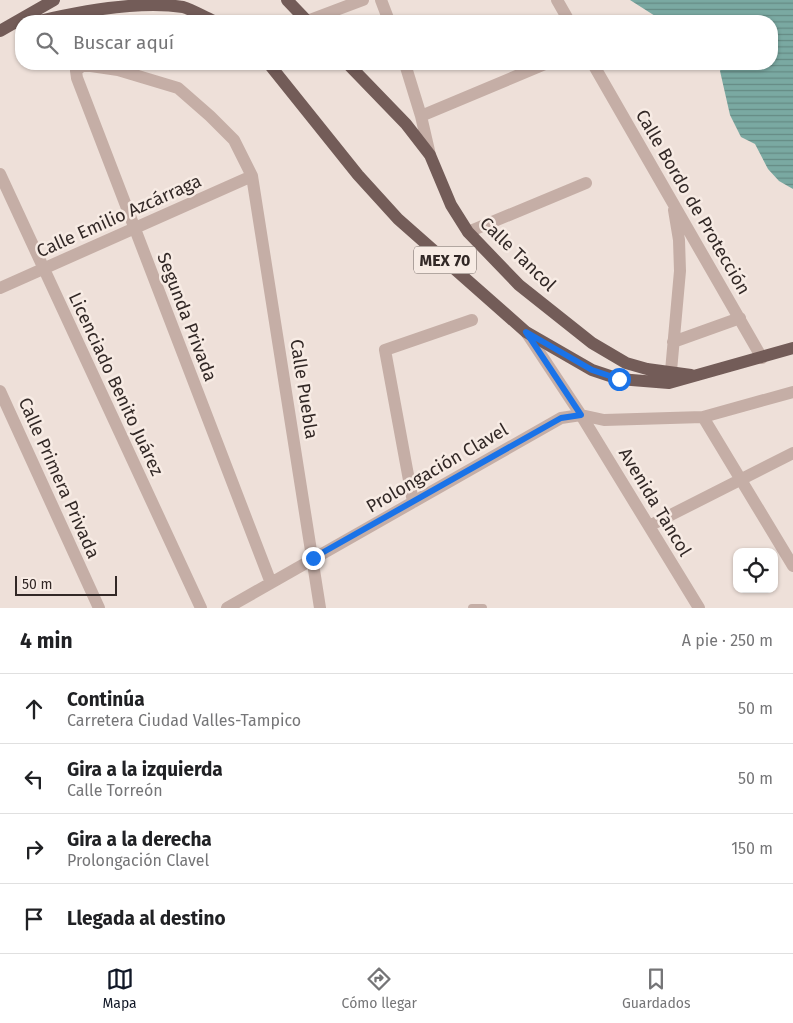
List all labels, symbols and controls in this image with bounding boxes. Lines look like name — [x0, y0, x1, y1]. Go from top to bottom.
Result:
search box — [15, 15, 778, 70]
icon: search — [33, 29, 61, 57]
text: Buscar aquí — [73, 31, 174, 54]
street label: Calle Bordo de Protección — [631, 106, 755, 298]
street label: Calle Emilio Azcárraga — [33, 170, 205, 262]
street label: Calle Tancol — [475, 212, 561, 296]
road number: MEX 70 — [414, 246, 476, 274]
street label: Segunda Privada — [152, 249, 222, 385]
street label: Licenciado Benito Juárez — [64, 289, 168, 479]
street label: Calle Puebla — [285, 338, 323, 440]
route start — [608, 368, 631, 391]
street label: Calle Primera Privada — [14, 394, 104, 562]
street label: Prolongación Clavel — [362, 418, 512, 518]
street label: Avenida Tancol — [614, 444, 696, 560]
route end — [302, 547, 325, 570]
map controls — [733, 548, 778, 593]
button: locate — [733, 548, 778, 593]
scale bar — [15, 573, 118, 596]
text: 50 m — [22, 576, 53, 593]
text: 4 min — [20, 628, 73, 654]
text: A pie · 250 m — [682, 631, 773, 650]
text: Continúa — [67, 688, 145, 711]
icon: ahead — [20, 695, 48, 723]
text: 50 m — [738, 699, 773, 718]
text: Carretera Ciudad Valles-Tampico — [67, 711, 301, 730]
text: Gira a la izquierda — [67, 758, 223, 781]
icon: left — [20, 765, 48, 793]
text: 50 m — [738, 769, 773, 788]
text: Calle Torreón — [67, 781, 163, 800]
text: Gira a la derecha — [67, 828, 212, 851]
icon: right — [20, 835, 48, 863]
text: 150 m — [731, 839, 773, 858]
text: Prolongación Clavel — [67, 851, 209, 870]
icon: arrive — [20, 905, 48, 933]
text: Llegada al destino — [67, 907, 226, 930]
tab: Mapa — [102, 965, 137, 1012]
tab: Cómo llegar — [342, 965, 417, 1012]
tab: Guardados — [622, 965, 691, 1012]

